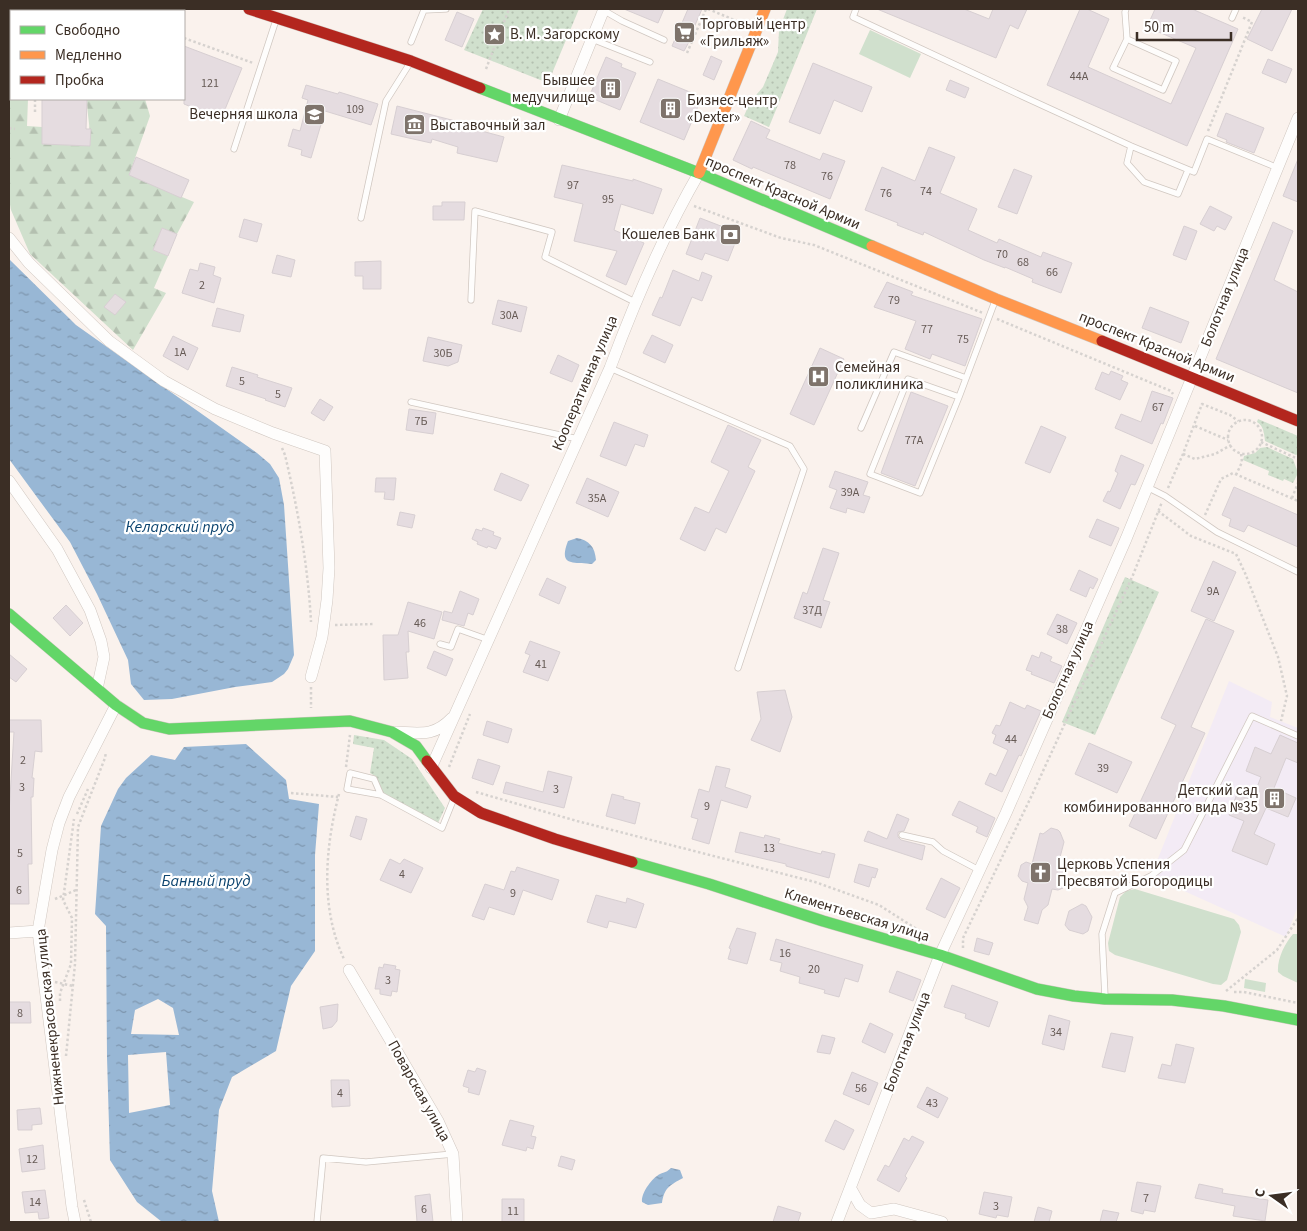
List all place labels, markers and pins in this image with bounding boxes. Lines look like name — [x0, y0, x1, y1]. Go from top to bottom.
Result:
place label: Торговый центр «Грильяж» — [700, 14, 806, 52]
supermarket icon: Торговый центр «Грильяж» — [672, 21, 696, 45]
place icon: В. М. Загорскому — [482, 22, 506, 46]
place label: В. М. Загорскому — [510, 24, 620, 45]
place label: Бывшее медучилище — [512, 70, 595, 108]
building icon: Бывшее медучилище — [599, 77, 623, 101]
place label: Бизнес-центр «Dexter» — [687, 90, 778, 128]
building icon: Бизнес-центр «Dexter» — [659, 97, 683, 121]
school or university icon: Вечерняя школа — [302, 102, 326, 126]
place label: Вечерняя школа — [189, 104, 298, 125]
museum icon: Выставочный зал — [402, 113, 426, 137]
place label: Выставочный зал — [430, 115, 546, 136]
bank icon: Кошелев Банк — [719, 222, 743, 246]
place label: Кошелев Банк — [621, 224, 716, 245]
place label: Семейная поликлиника — [835, 357, 923, 395]
hospital icon: Семейная поликлиника — [807, 364, 831, 388]
place label: Детский сад комбинированного вида №35 — [1063, 780, 1258, 818]
building icon: Детский сад комбинированного вида №35 — [1262, 787, 1286, 811]
place label: Церковь Успения Пресвятой Богородицы — [1057, 854, 1213, 892]
church icon: Церковь Успения Пресвятой Богородицы — [1029, 861, 1053, 885]

